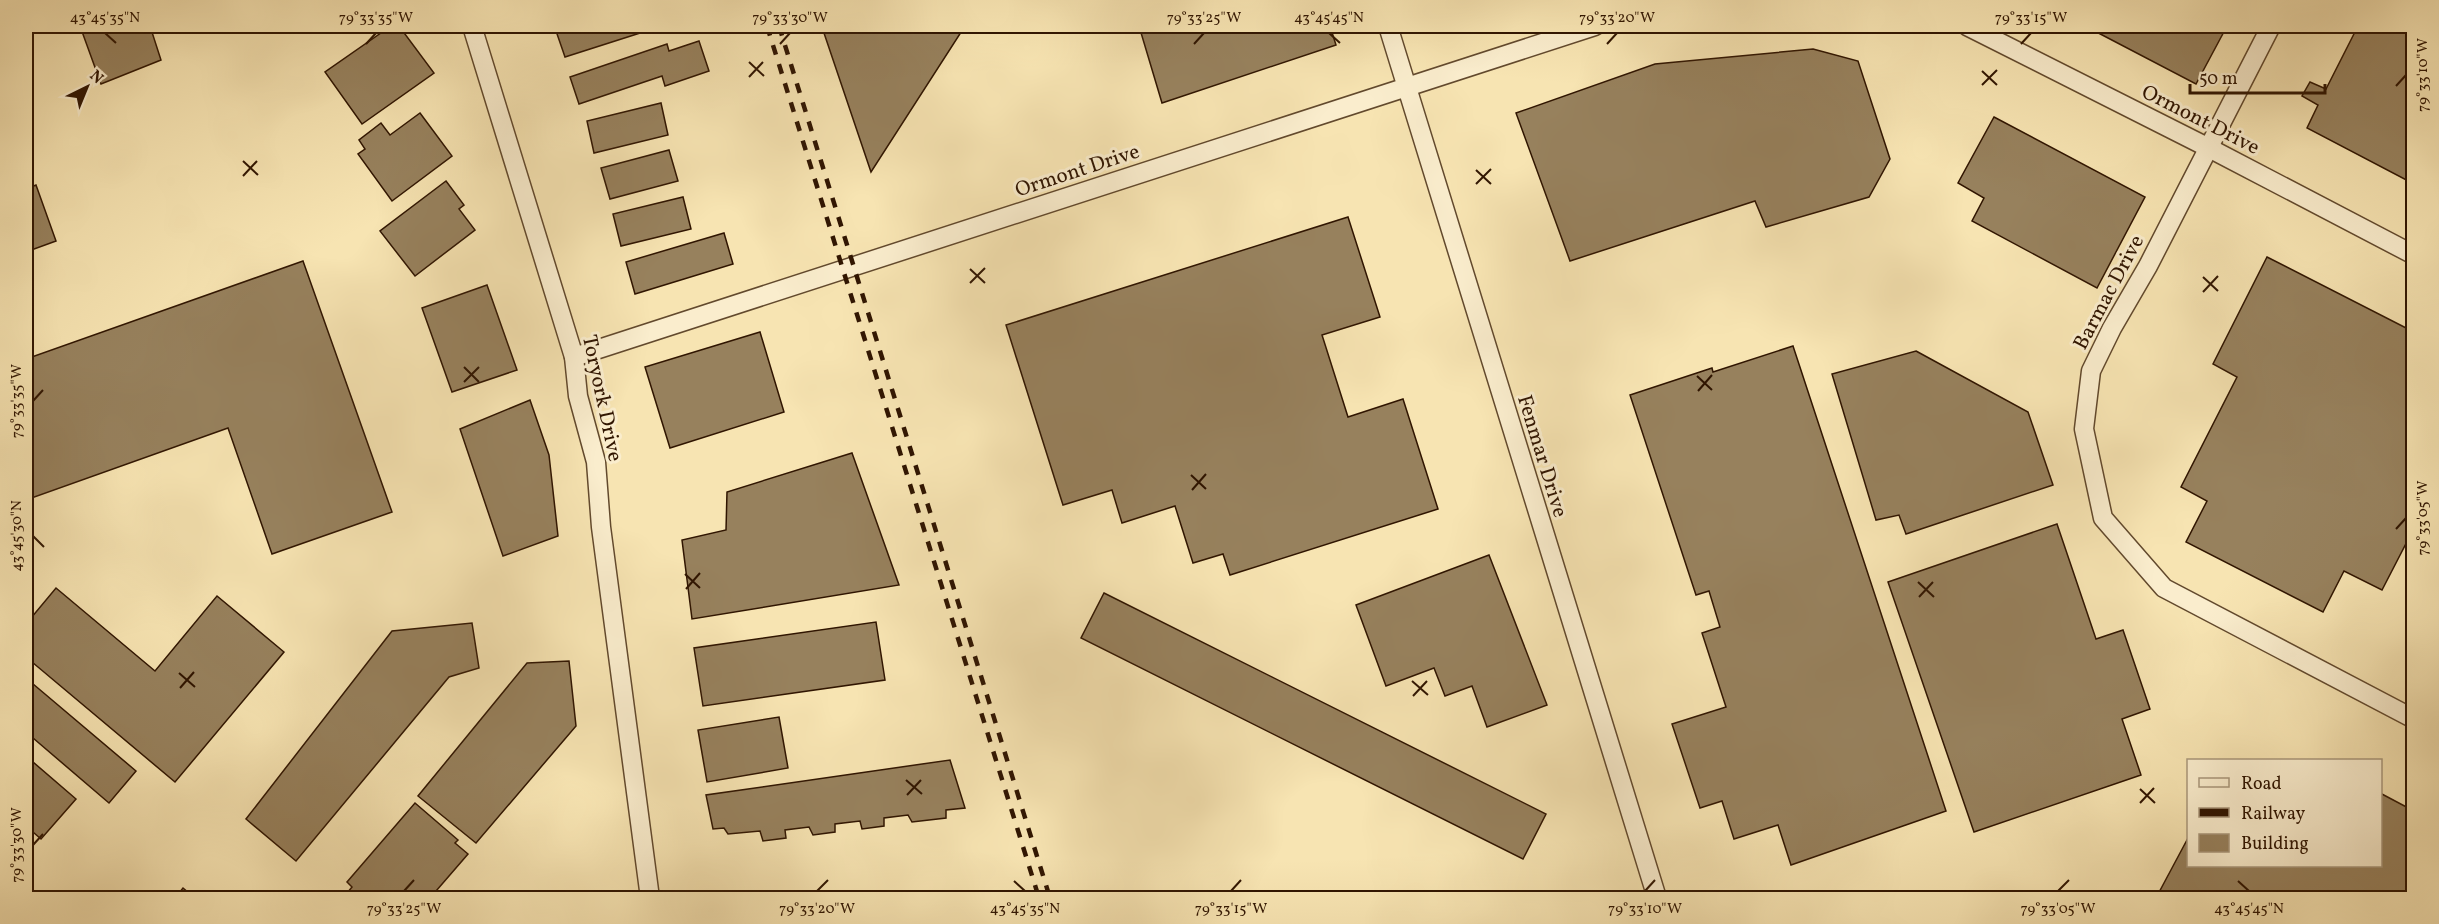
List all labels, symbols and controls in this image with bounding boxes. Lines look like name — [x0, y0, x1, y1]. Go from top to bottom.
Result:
text: 43°45'35"N — [70, 8, 140, 29]
text: 79°33'35"W — [339, 8, 413, 29]
text: 79°33'30"W — [752, 8, 828, 29]
text: 79°33'25"W — [1167, 8, 1241, 29]
text: 43°45'45"N — [1294, 8, 1364, 29]
text: 79°33'20"W — [1579, 8, 1655, 29]
text: 79°33'15"W — [1995, 8, 2067, 29]
text: 79°33'10"W — [2413, 38, 2434, 112]
north arrow — [57, 57, 117, 117]
scale bar — [2190, 57, 2325, 95]
text: N — [84, 65, 108, 90]
text: 50 m — [2199, 67, 2238, 92]
street label: Ormont Drive — [2136, 78, 2265, 163]
street label: Ormont Drive — [1011, 138, 1143, 205]
street label: Barmac Drive — [2067, 230, 2152, 355]
street label: Toryork Drive — [574, 332, 629, 464]
text: 79°33'35"W — [7, 364, 28, 438]
street label: Fenmar Drive — [1509, 392, 1574, 521]
text: 79°33'05"W — [2413, 480, 2434, 556]
text: 43°45'30"N — [7, 500, 28, 572]
legend — [2187, 759, 2382, 867]
text: Road — [2241, 772, 2282, 797]
text: Railway — [2241, 802, 2305, 827]
text: 79°33'30"W — [7, 807, 28, 883]
text: Building — [2241, 832, 2309, 857]
text: 79°33'25"W — [367, 899, 441, 920]
text: 79°33'20"W — [779, 899, 855, 920]
text: 43°45'35"N — [990, 899, 1060, 920]
text: 79°33'15"W — [1195, 899, 1267, 920]
text: 79°33'10"W — [1608, 899, 1682, 920]
text: 79°33'05"W — [2020, 899, 2096, 920]
text: 43°45'45"N — [2214, 899, 2284, 920]

